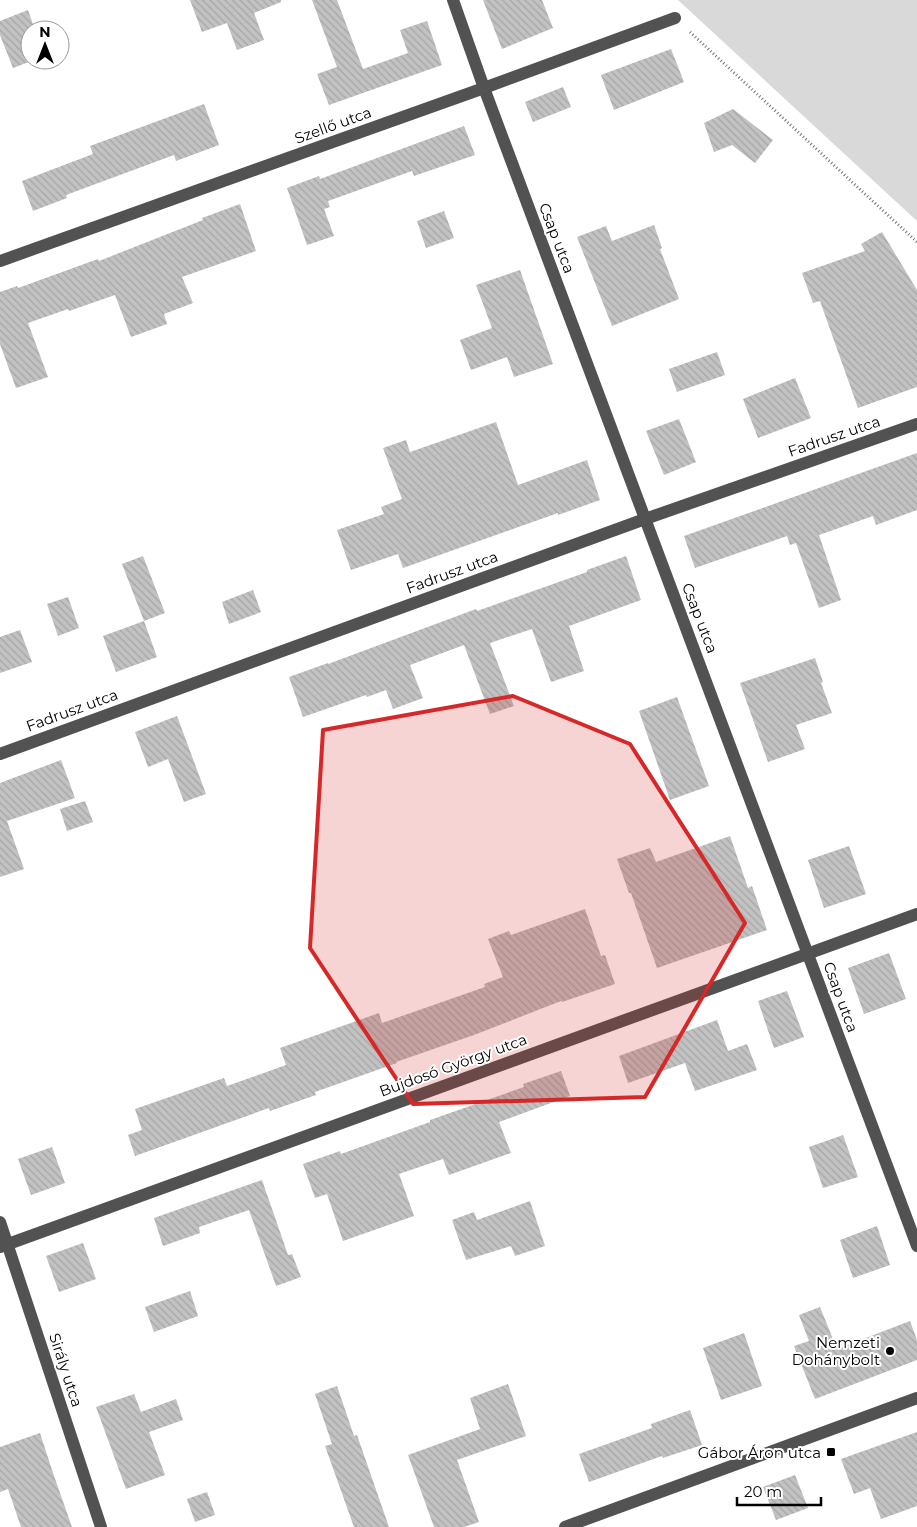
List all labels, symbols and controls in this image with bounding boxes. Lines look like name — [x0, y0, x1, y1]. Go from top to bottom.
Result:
north arrow — [20, 20, 70, 70]
text: N — [39, 23, 51, 41]
street label: Szellő utca — [292, 102, 374, 148]
street label: Csap utca — [535, 200, 579, 276]
street label: Fadrusz utca — [785, 411, 883, 461]
street label: Fadrusz utca — [403, 547, 501, 597]
street label: Csap utca — [678, 580, 722, 656]
street label: Fadrusz utca — [23, 685, 121, 735]
street label: Csap utca — [819, 959, 863, 1035]
street label: Bujdosó György utca — [376, 1029, 530, 1101]
street label: Sirály utca — [45, 1331, 87, 1409]
place label: Nemzeti Dohánybolt — [792, 1333, 880, 1369]
marker: Nemzeti Dohánybolt — [884, 1345, 896, 1357]
place label: Gábor Áron utca — [698, 1443, 821, 1462]
marker: Gábor Áron utca — [825, 1446, 837, 1458]
scale bar — [737, 1474, 821, 1506]
text: 20 m — [744, 1482, 782, 1501]

